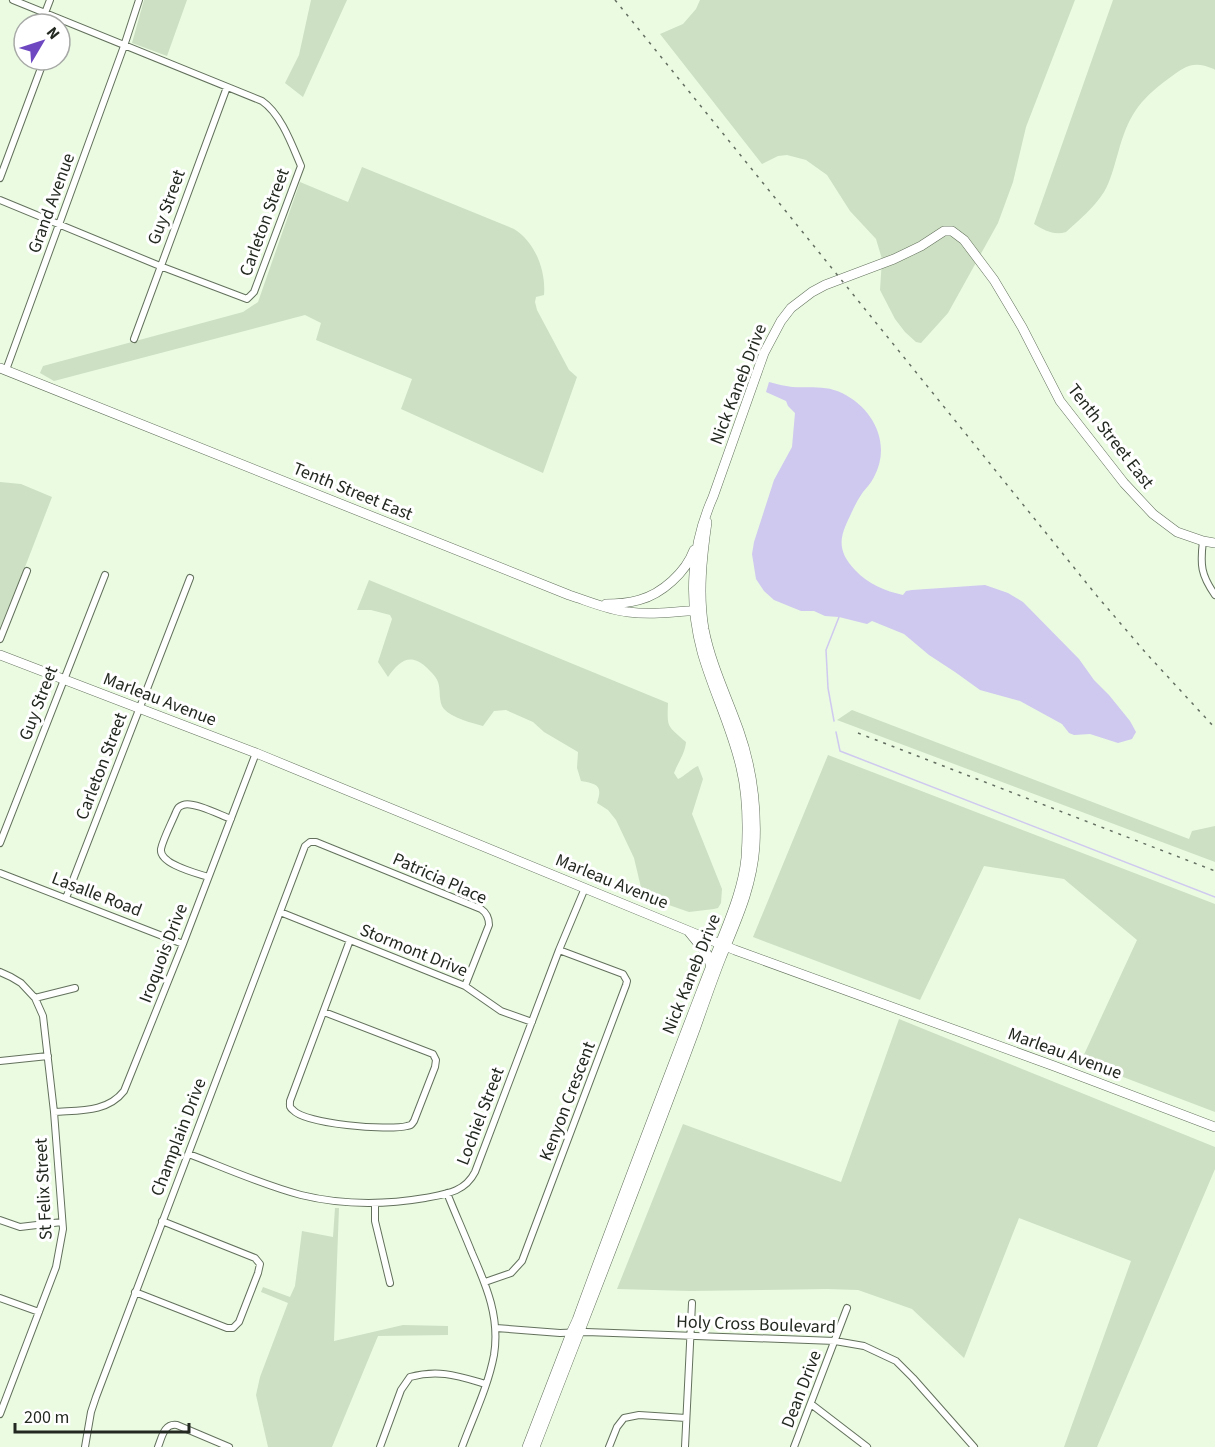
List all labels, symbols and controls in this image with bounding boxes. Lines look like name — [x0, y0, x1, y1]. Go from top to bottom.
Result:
north arrow — [12, 12, 72, 72]
text: N — [41, 22, 65, 44]
street label: Grand Avenue — [22, 150, 81, 257]
street label: Carleton Street — [233, 165, 296, 280]
street label: Guy Street — [141, 166, 192, 248]
street label: Nick Kaneb Drive — [704, 320, 773, 448]
street label: Tenth Street East — [1062, 378, 1160, 494]
street label: Tenth Street East — [289, 456, 416, 527]
street label: Guy Street — [13, 662, 64, 744]
street label: Marleau Avenue — [100, 666, 220, 733]
street label: Carleton Street — [70, 709, 133, 823]
street label: Patricia Place — [389, 847, 491, 910]
street label: Marleau Avenue — [552, 847, 672, 915]
street label: Lasalle Road — [48, 866, 146, 923]
street label: Iroquois Drive — [133, 900, 194, 1007]
street label: Nick Kaneb Drive — [656, 910, 727, 1038]
street label: Stormont Drive — [356, 917, 472, 983]
street label: Marleau Avenue — [1004, 1021, 1125, 1086]
street label: Kenyon Crescent — [533, 1038, 602, 1165]
street label: Lochiel Street — [450, 1064, 511, 1169]
street label: Champlain Drive — [144, 1074, 212, 1200]
street label: St Felix Street — [28, 1137, 59, 1241]
street label: Holy Cross Boulevard — [676, 1309, 836, 1340]
street label: Dean Drive — [775, 1347, 828, 1432]
scale bar — [15, 1396, 189, 1434]
text: 200 m — [24, 1405, 69, 1430]

